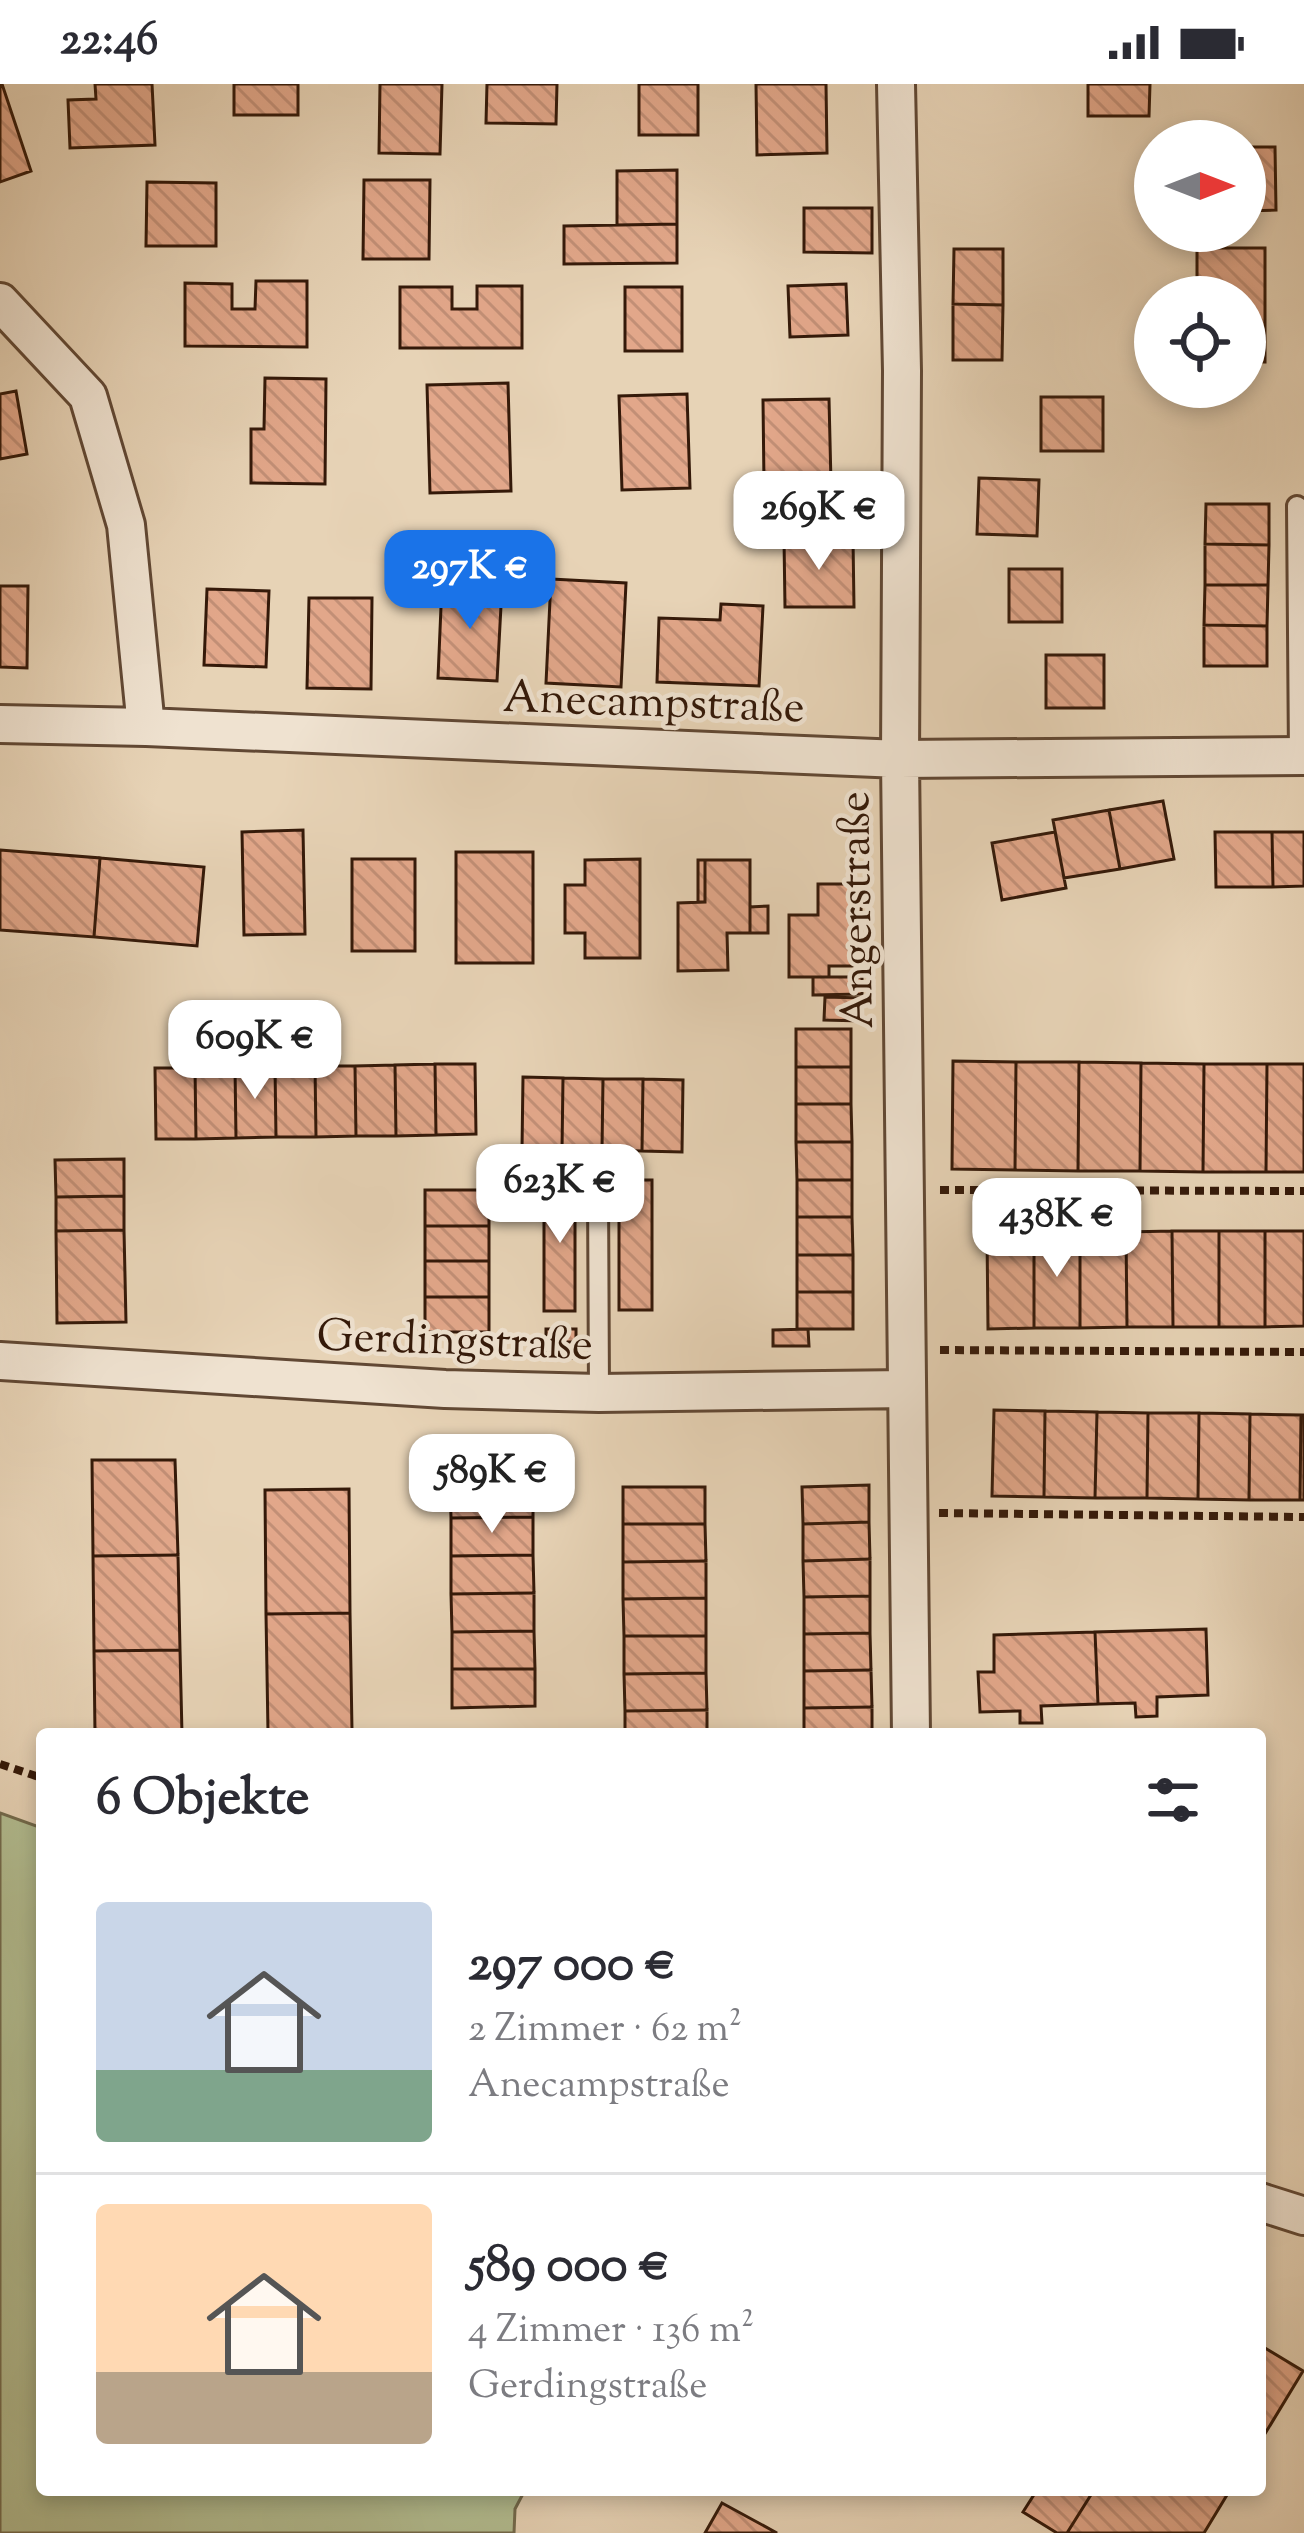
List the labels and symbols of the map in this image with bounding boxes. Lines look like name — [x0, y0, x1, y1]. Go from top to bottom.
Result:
north arrow — [1134, 120, 1266, 252]
pin: 269K € — [721, 471, 917, 573]
pin: 297K € — [372, 530, 568, 632]
street label: Anecampstraße — [502, 668, 806, 743]
street label: Angerstraße — [825, 791, 894, 1029]
pin: 609K € — [157, 1000, 353, 1102]
pin: 623K € — [462, 1144, 658, 1246]
pin: 438K € — [959, 1178, 1155, 1280]
street label: Gerdingstraße — [316, 1306, 594, 1381]
pin: 589K € — [394, 1434, 590, 1536]

